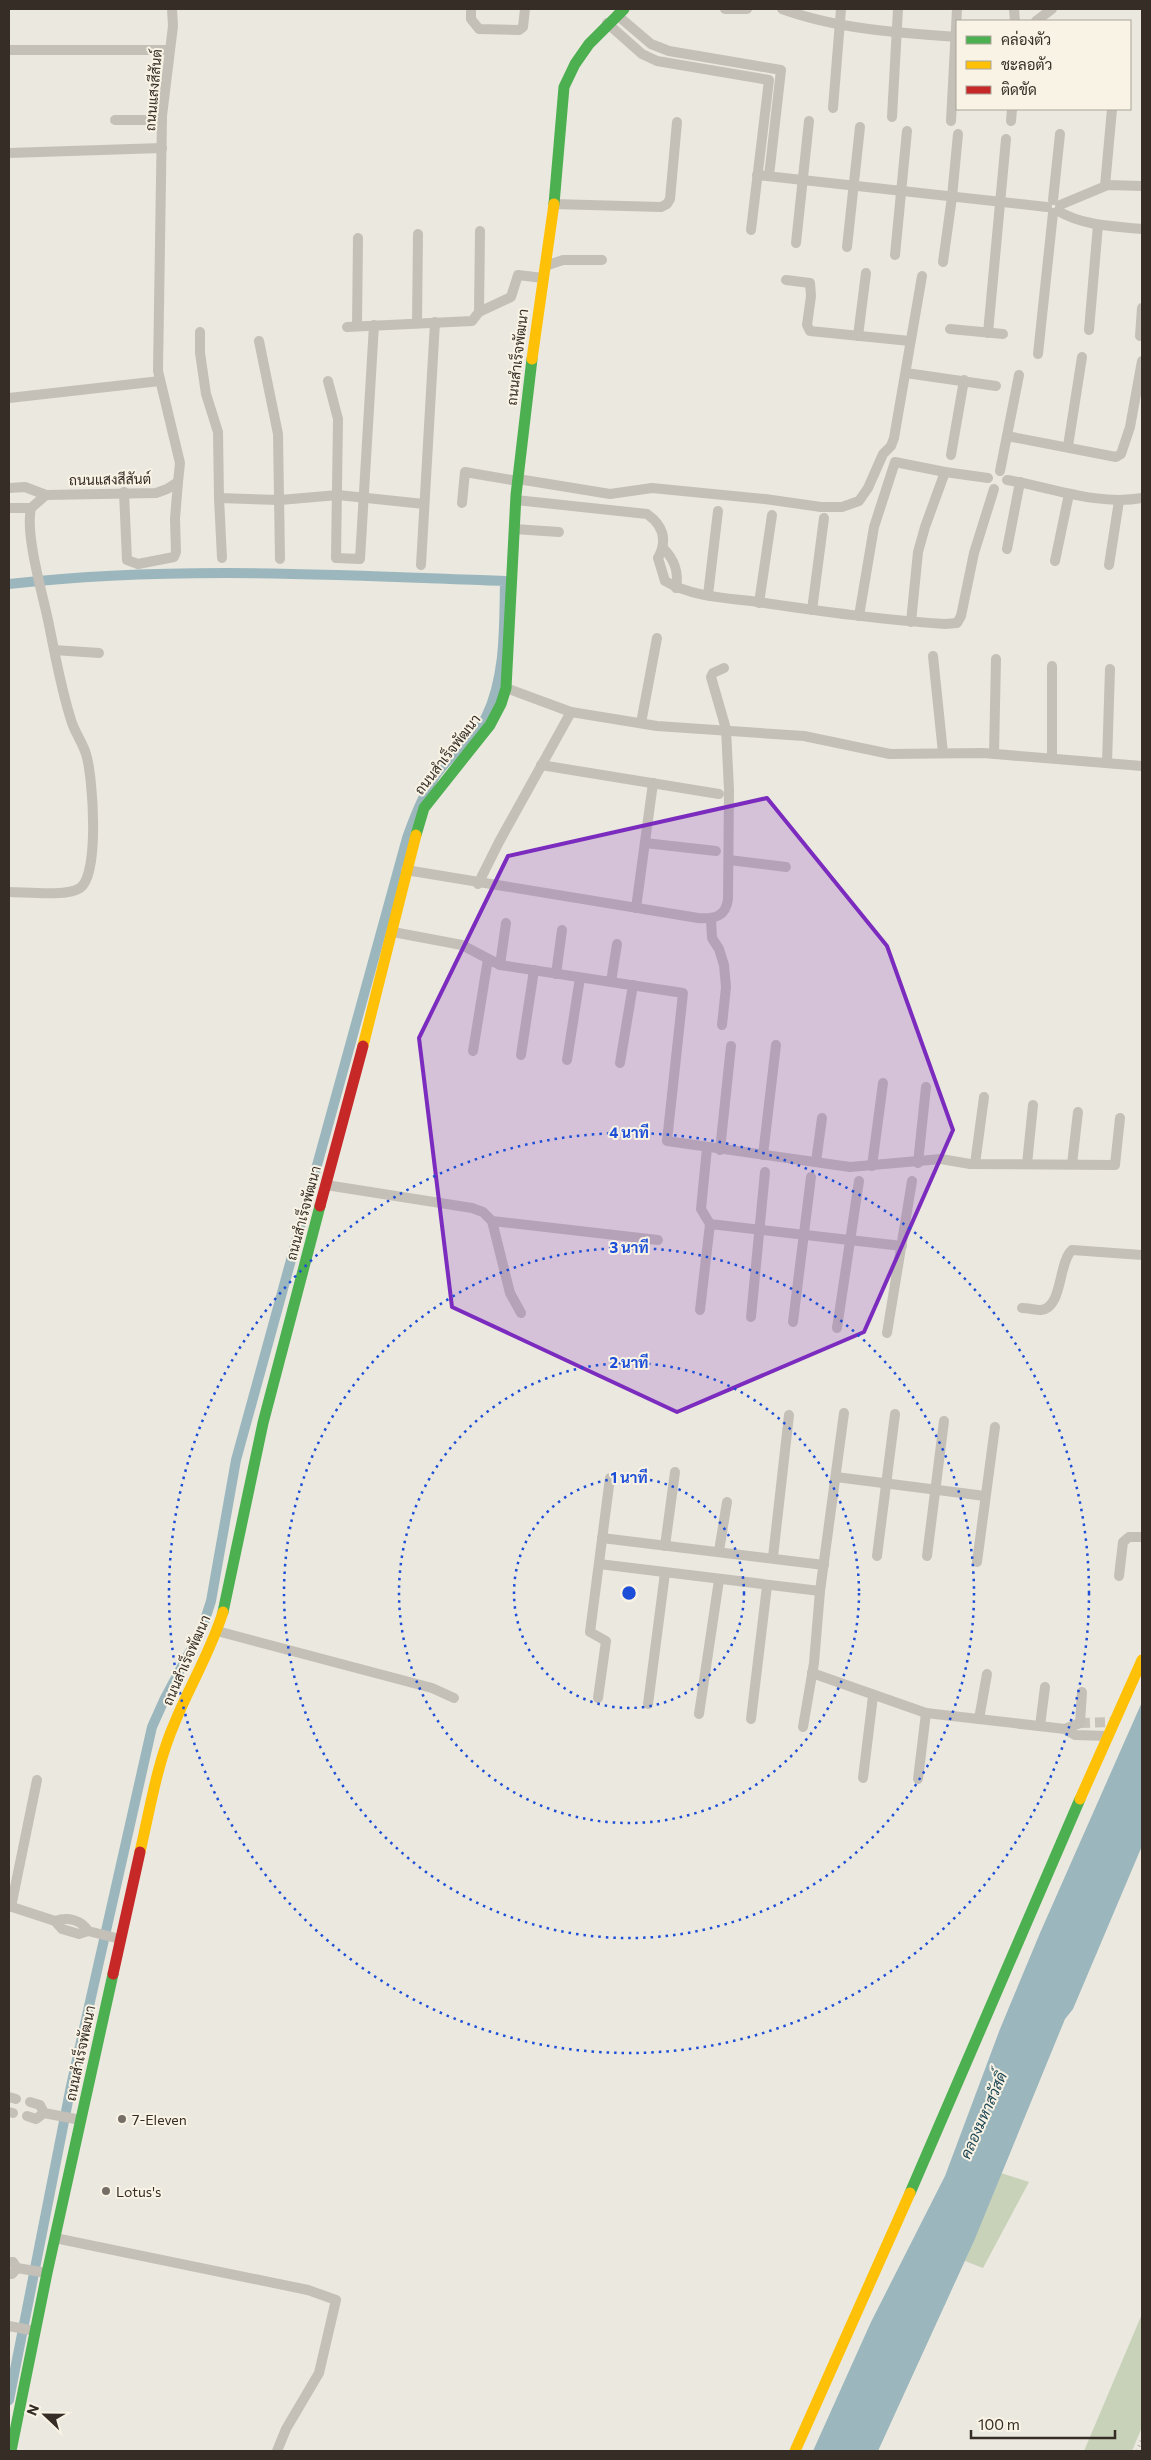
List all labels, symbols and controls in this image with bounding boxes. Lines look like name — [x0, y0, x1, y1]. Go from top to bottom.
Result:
legend — [956, 20, 1131, 110]
text: คล่องตัว — [1001, 30, 1051, 48]
street label: ถนนแสงสีสันต์ — [141, 48, 165, 132]
text: ชะลอตัว — [1001, 55, 1052, 73]
text: ติดขัด — [1001, 80, 1037, 98]
street label: ถนนสำเร็จพัฒนา — [503, 308, 531, 406]
street label: ถนนแสงสีสันต์ — [69, 470, 151, 488]
street label: ถนนสำเร็จพัฒนา — [410, 710, 484, 798]
text: 4 นาที — [609, 1123, 649, 1141]
street label: ถนนสำเร็จพัฒนา — [282, 1164, 324, 1262]
text: 3 นาที — [609, 1238, 649, 1256]
text: 2 นาที — [610, 1353, 649, 1371]
text: 1 นาที — [610, 1468, 648, 1486]
centre of rings — [620, 1584, 638, 1602]
street label: ถนนสำเร็จพัฒนา — [158, 1612, 214, 1708]
street label: ถนนสำเร็จพัฒนา — [62, 2004, 98, 2102]
water label: คลองมหาสวัสดิ์ — [951, 2064, 1011, 2161]
place label: 7-Eleven — [132, 2111, 187, 2128]
marker: 7-Eleven — [116, 2113, 128, 2125]
place label: Lotus's — [116, 2183, 161, 2200]
marker: Lotus's — [100, 2185, 112, 2197]
north arrow — [20, 2390, 70, 2440]
text: N — [23, 2402, 42, 2418]
scale bar — [971, 2408, 1115, 2440]
text: 100 m — [978, 2415, 1020, 2433]

